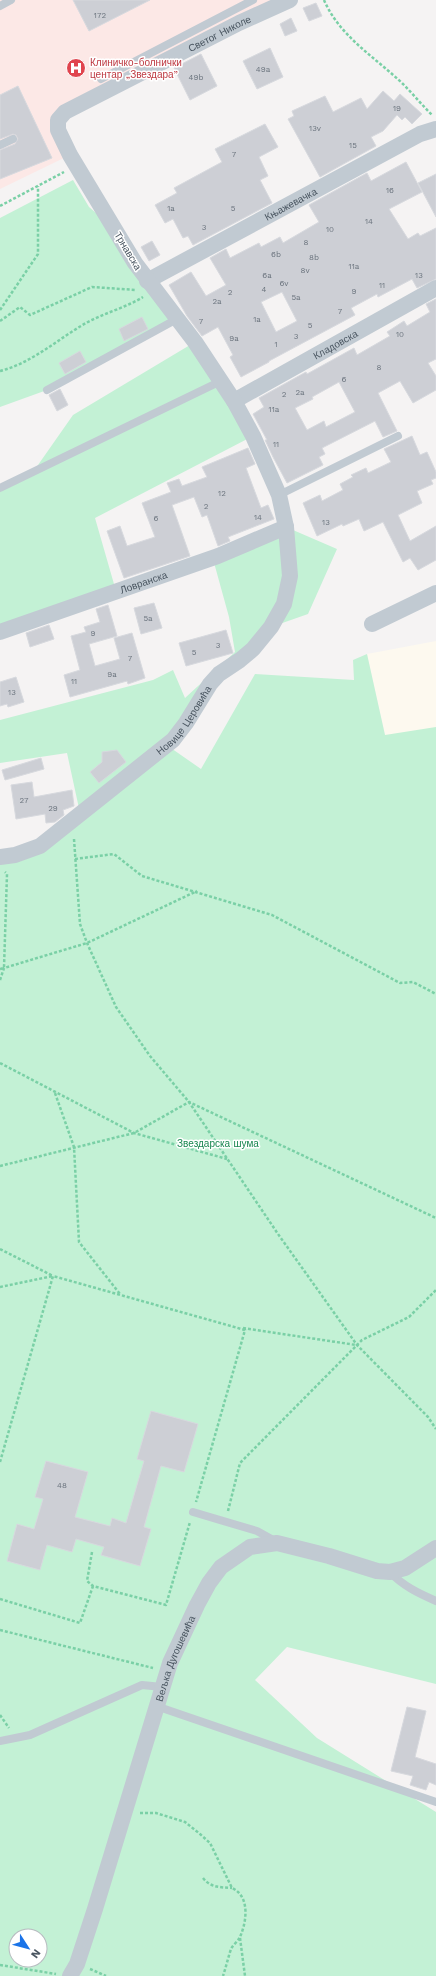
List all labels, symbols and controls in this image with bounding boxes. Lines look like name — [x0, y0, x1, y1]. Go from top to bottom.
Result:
house number: 172 — [94, 11, 106, 20]
street label: Светог Николе — [186, 13, 253, 54]
hospital icon: Клиничко-болнички центар „Звездара” — [65, 57, 87, 79]
place label: Клиничко-болнички центар „Звездара” — [90, 57, 182, 80]
house number: 49a — [256, 65, 271, 74]
house number: 49b — [189, 73, 203, 82]
house number: 19 — [393, 104, 401, 113]
house number: 13v — [309, 124, 322, 133]
house number: 15 — [349, 141, 357, 150]
house number: 7 — [232, 150, 237, 159]
street label: Књажевачка — [262, 185, 319, 222]
house number: 16 — [386, 186, 394, 195]
house number: 1a — [167, 204, 175, 213]
house number: 5 — [231, 204, 236, 213]
house number: 14 — [365, 217, 373, 226]
house number: 3 — [202, 223, 207, 232]
house number: 10 — [326, 225, 334, 234]
street label: Трнавска — [112, 230, 144, 272]
house number: 8 — [304, 238, 309, 247]
house number: 6b — [271, 250, 281, 259]
house number: 8b — [309, 253, 319, 262]
house number: 11a — [349, 262, 360, 271]
house number: 8v — [300, 266, 310, 275]
house number: 6a — [262, 271, 272, 280]
house number: 13 — [415, 271, 423, 280]
house number: 6v — [279, 279, 289, 288]
house number: 11 — [379, 281, 385, 290]
house number: 4 — [262, 285, 267, 294]
house number: 9 — [352, 287, 357, 296]
house number: 2 — [228, 288, 233, 297]
house number: 5a — [291, 293, 301, 302]
house number: 2a — [212, 297, 222, 306]
house number: 7 — [338, 307, 343, 316]
house number: 1a — [253, 315, 261, 324]
house number: 7 — [199, 317, 204, 326]
house number: 5 — [308, 321, 313, 330]
street label: Кладовска — [311, 327, 360, 361]
house number: 10 — [396, 330, 404, 339]
house number: 3 — [294, 332, 299, 341]
house number: 9a — [229, 334, 239, 343]
house number: 1 — [274, 340, 278, 349]
house number: 8 — [377, 363, 382, 372]
house number: 6 — [342, 375, 347, 384]
house number: 2a — [295, 388, 305, 397]
house number: 2 — [282, 390, 287, 399]
house number: 11a — [269, 405, 280, 414]
house number: 11 — [273, 440, 279, 449]
house number: 12 — [218, 489, 226, 498]
house number: 2 — [204, 502, 209, 511]
house number: 14 — [254, 513, 262, 522]
house number: 6 — [154, 514, 159, 523]
house number: 13 — [322, 518, 330, 527]
street label: Ловранска — [118, 569, 169, 595]
house number: 5a — [143, 614, 153, 623]
house number: 9 — [91, 629, 96, 638]
house number: 3 — [216, 641, 221, 650]
house number: 5 — [192, 648, 197, 657]
house number: 7 — [128, 654, 133, 663]
house number: 9a — [107, 670, 117, 679]
house number: 11 — [71, 677, 77, 686]
street label: Новице Церовића — [154, 683, 213, 757]
house number: 13 — [8, 688, 16, 697]
house number: 27 — [20, 796, 29, 805]
house number: 29 — [48, 804, 58, 813]
park label: Звездарска шума — [177, 1138, 259, 1149]
house number: 48 — [57, 1481, 67, 1490]
street label: Вељка Дугошевића — [153, 1613, 197, 1703]
north arrow — [8, 1928, 48, 1968]
text: N — [28, 1946, 43, 1961]

